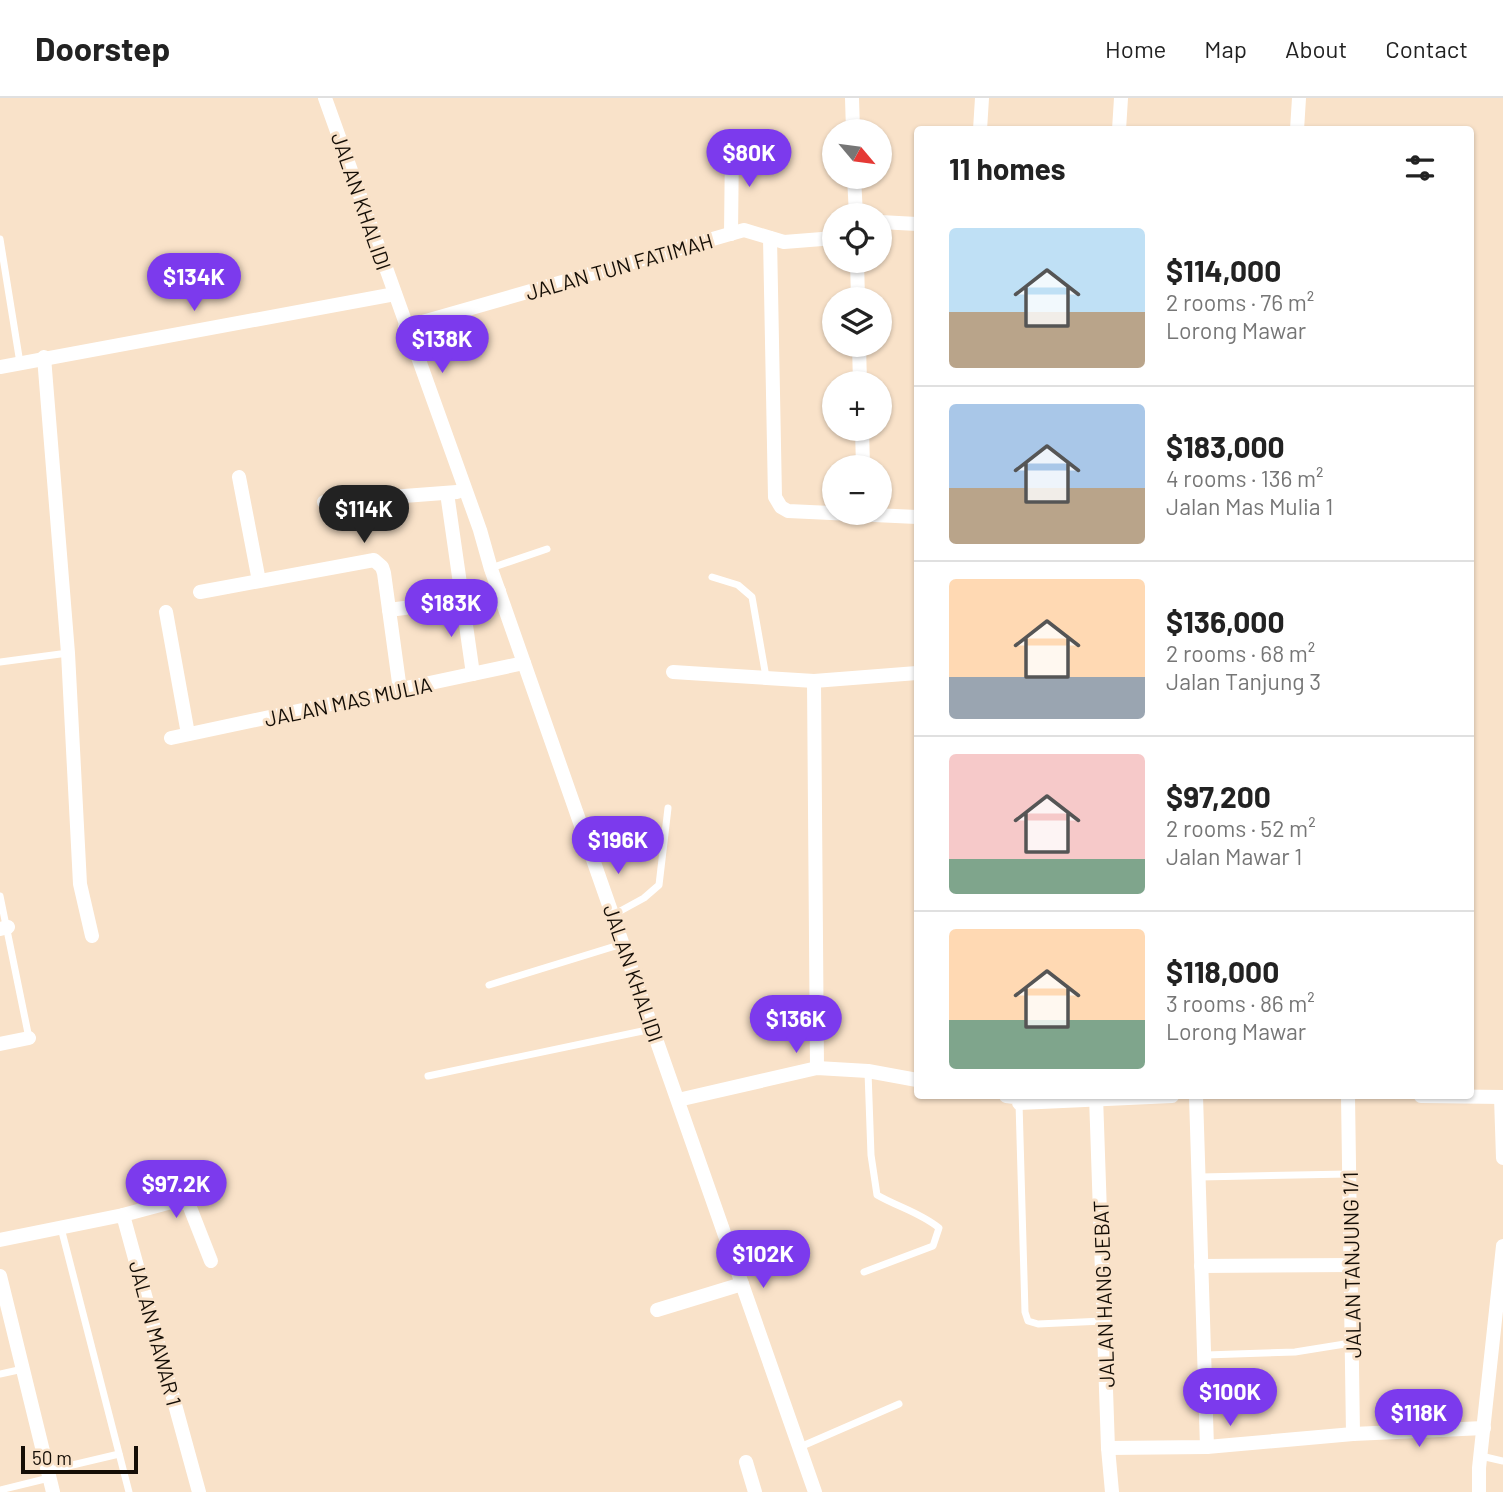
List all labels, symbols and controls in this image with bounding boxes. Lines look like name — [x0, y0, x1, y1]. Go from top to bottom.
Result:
text: Doorstep — [35, 28, 170, 68]
text: Home — [1105, 34, 1166, 63]
text: Map — [1204, 34, 1247, 63]
text: About — [1285, 34, 1347, 63]
text: Contact — [1385, 34, 1468, 63]
north arrow — [822, 119, 892, 189]
map controls — [822, 119, 892, 525]
street label: JALAN KHALIDI — [327, 129, 397, 273]
pin: $80K — [708, 130, 790, 189]
text: $80K — [722, 138, 776, 166]
icon: filters — [1401, 149, 1439, 187]
text: 11 homes — [949, 150, 1066, 186]
button: locate — [822, 203, 892, 273]
street label: JALAN TUN FATIMAH — [522, 227, 716, 305]
text: $114,000 — [1166, 252, 1281, 288]
pin: $134K — [145, 254, 243, 313]
icon: home — [1005, 256, 1089, 340]
text: $134K — [163, 262, 225, 290]
button: layers — [822, 287, 892, 357]
text: 2 rooms · 76 m² — [1166, 288, 1314, 316]
pin: $138K — [393, 316, 491, 375]
text: Lorong Mawar — [1166, 316, 1306, 344]
text: $138K — [412, 324, 472, 352]
button: + — [822, 371, 892, 441]
text: $183,000 — [1166, 428, 1285, 464]
icon: home — [1005, 432, 1089, 516]
button: − — [822, 455, 892, 525]
text: 4 rooms · 136 m² — [1166, 464, 1324, 492]
pin: $114K — [315, 486, 413, 545]
text: Jalan Mas Mulia 1 — [1166, 492, 1333, 520]
text: $114K — [335, 494, 393, 522]
pin: $183K — [402, 580, 500, 639]
text: $183K — [421, 588, 481, 616]
text: $136,000 — [1166, 603, 1285, 639]
icon: home — [1005, 607, 1089, 691]
text: 2 rooms · 68 m² — [1166, 639, 1315, 667]
text: Jalan Tanjung 3 — [1166, 667, 1321, 695]
street label: JALAN MAS MULIA — [262, 671, 434, 731]
text: $97,200 — [1166, 778, 1271, 814]
icon: home — [1005, 782, 1089, 866]
text: 2 rooms · 52 m² — [1166, 814, 1316, 842]
pin: $196K — [569, 816, 667, 876]
text: $196K — [588, 825, 648, 853]
text: Jalan Mawar 1 — [1166, 842, 1302, 870]
street label: JALAN KHALIDI — [599, 901, 669, 1045]
text: $118,000 — [1166, 953, 1279, 989]
icon: home — [1005, 957, 1089, 1041]
text: 3 rooms · 86 m² — [1166, 989, 1315, 1017]
pin: $136K — [747, 996, 845, 1055]
text: $136K — [766, 1004, 826, 1032]
text: Lorong Mawar — [1166, 1017, 1306, 1045]
pin: $97.2K — [119, 1160, 233, 1220]
text: $97.2K — [142, 1169, 210, 1197]
street label: JALAN TANJUNG 1/1 — [1337, 1172, 1365, 1358]
street label: JALAN HANG JEBAT — [1087, 1200, 1119, 1388]
pin: $102K — [714, 1230, 812, 1290]
text: $102K — [732, 1239, 794, 1267]
street label: JALAN MAWAR 1 — [125, 1258, 187, 1408]
pin: $100K — [1181, 1368, 1279, 1428]
text: $100K — [1199, 1377, 1261, 1405]
pin: $118K — [1370, 1390, 1468, 1449]
text: $118K — [1391, 1398, 1447, 1426]
scale bar — [21, 1443, 138, 1475]
text: 50 m — [32, 1446, 72, 1469]

